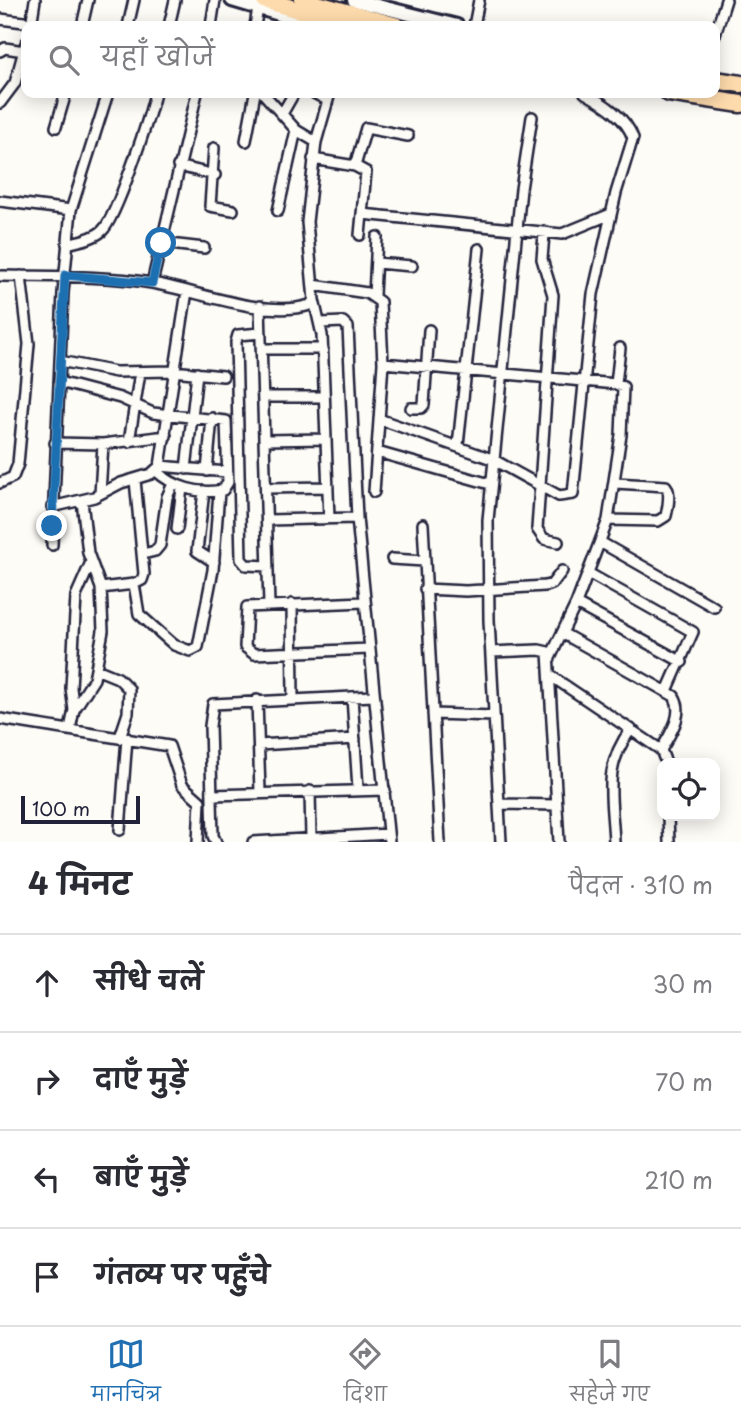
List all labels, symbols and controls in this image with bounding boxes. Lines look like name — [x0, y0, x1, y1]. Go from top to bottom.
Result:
search box — [21, 21, 720, 98]
text: यहाँ खोजें — [101, 36, 215, 75]
icon: search — [45, 41, 83, 79]
route start — [145, 227, 176, 258]
route end — [36, 510, 67, 541]
map controls — [657, 758, 720, 821]
button: locate — [657, 758, 720, 821]
scale bar — [21, 793, 140, 825]
text: 100 m — [32, 794, 90, 822]
text: 4 मिनट — [28, 860, 131, 905]
text: पैदल · 310 m — [569, 867, 713, 902]
text: सीधे चलें — [95, 960, 203, 999]
icon: ahead — [28, 964, 66, 1002]
text: 30 m — [652, 966, 713, 1001]
text: दाएँ मुड़ें — [95, 1058, 187, 1097]
icon: right — [28, 1062, 66, 1100]
text: 70 m — [655, 1064, 713, 1099]
text: बाएँ मुड़ें — [95, 1156, 188, 1195]
icon: left — [28, 1160, 66, 1198]
text: 210 m — [645, 1162, 713, 1197]
text: गंतव्य पर पहुँचे — [95, 1254, 270, 1293]
icon: arrive — [28, 1258, 66, 1296]
tab: मानचित्र — [91, 1335, 161, 1415]
tab: दिशा — [344, 1335, 387, 1415]
tab: सहेजे गए — [569, 1335, 650, 1415]

